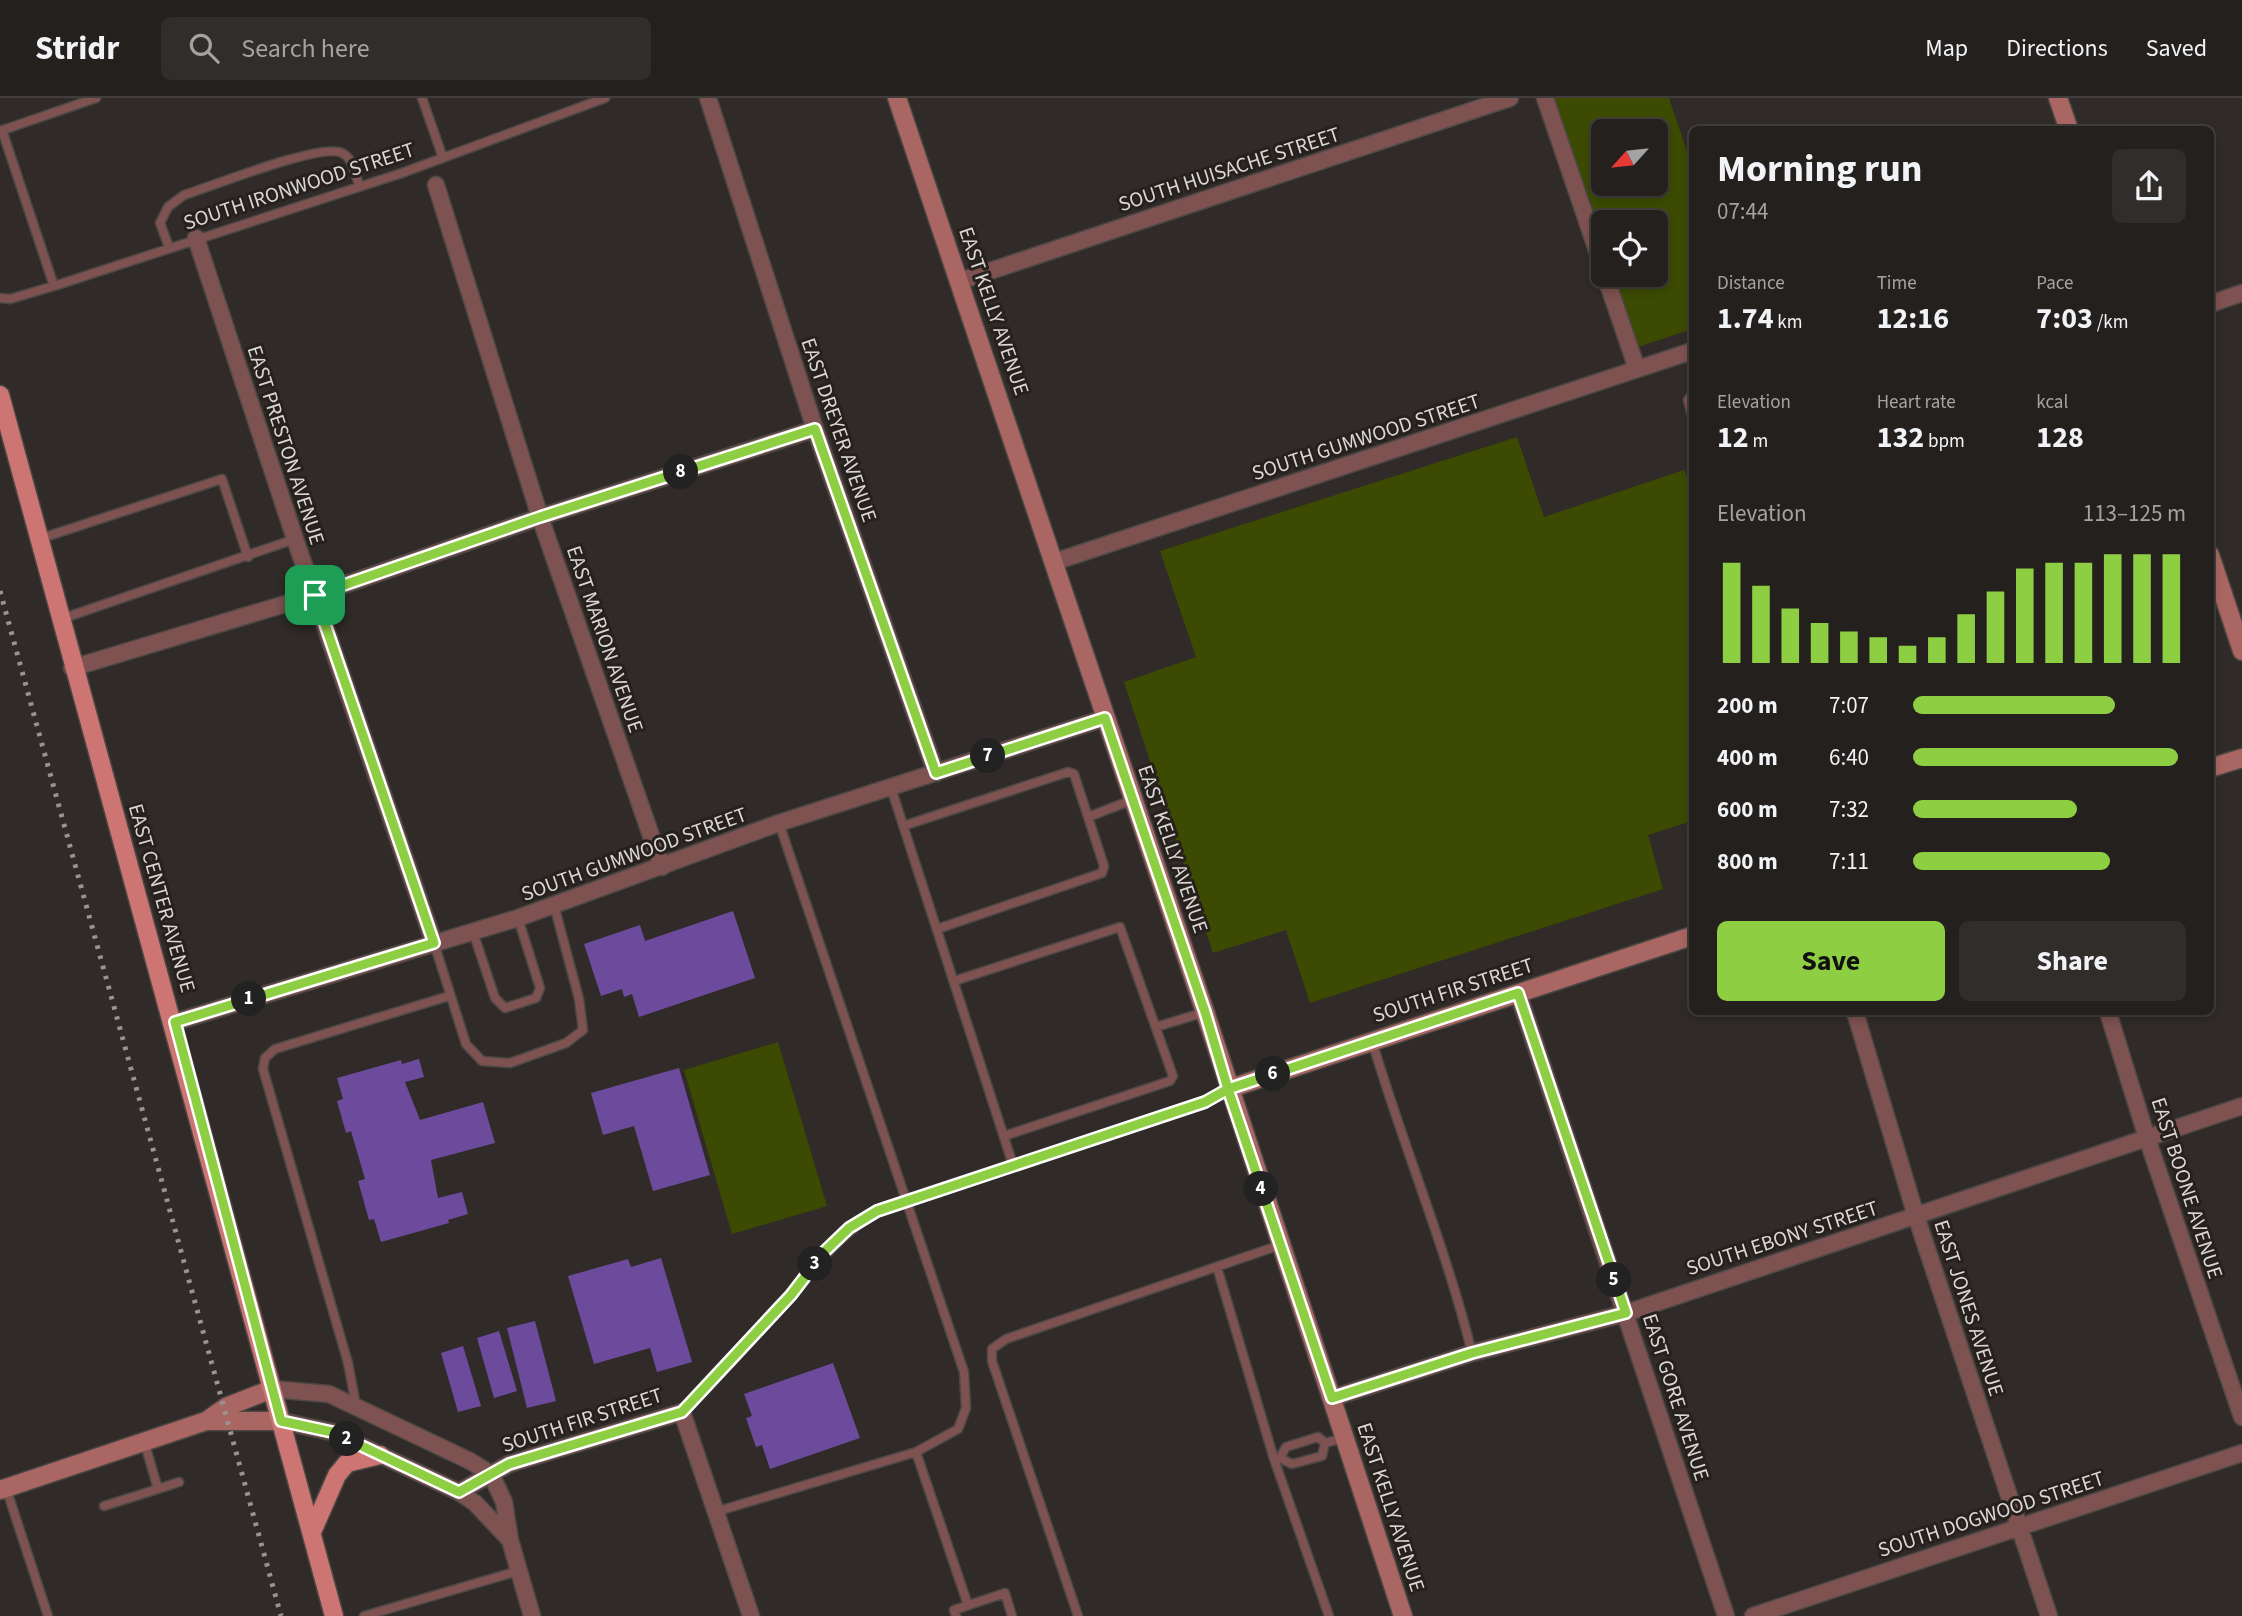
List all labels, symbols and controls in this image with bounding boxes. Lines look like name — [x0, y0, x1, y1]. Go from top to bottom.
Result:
search box — [161, 17, 651, 80]
text: Stridr — [35, 25, 119, 72]
icon: search — [185, 29, 223, 67]
text: Search here — [241, 30, 370, 67]
text: Map — [1925, 31, 1968, 66]
text: Directions — [2006, 31, 2108, 66]
text: Saved — [2146, 31, 2207, 66]
street label: SOUTH HUISACHE STREET — [1114, 119, 1344, 219]
north arrow — [1591, 119, 1668, 196]
map controls — [1591, 119, 1668, 287]
street label: SOUTH IRONWOOD STREET — [179, 134, 419, 238]
text: Morning run — [1717, 142, 1922, 196]
button: share — [2112, 149, 2186, 223]
text: 07:44 — [1717, 195, 1768, 228]
button: locate — [1591, 210, 1668, 287]
street label: EAST KELLY AVENUE — [951, 223, 1037, 399]
text: Distance — [1717, 270, 1785, 297]
text: Time — [1877, 270, 1917, 297]
text: Pace — [2036, 270, 2074, 297]
text: 1.74 — [1717, 297, 1774, 340]
text: 12:16 — [1877, 297, 1949, 340]
text: 7:03 — [2036, 297, 2093, 340]
text: km — [1774, 309, 1803, 336]
text: /km — [2093, 309, 2128, 336]
street label: EAST DREYER AVENUE — [793, 334, 885, 526]
street label: EAST PRESTON AVENUE — [240, 341, 332, 549]
street label: SOUTH GUMWOOD STREET — [1248, 386, 1484, 488]
text: Elevation — [1717, 389, 1791, 416]
text: Heart rate — [1877, 389, 1956, 416]
text: kcal — [2036, 389, 2068, 416]
text: 12 — [1717, 416, 1749, 459]
text: 132 — [1877, 416, 1924, 459]
text: 128 — [2036, 416, 2084, 459]
text: m — [1749, 428, 1768, 455]
text: bpm — [1924, 428, 1965, 455]
pin: 8 — [664, 454, 698, 490]
text: 8 — [675, 458, 686, 485]
text: Elevation — [1717, 497, 1807, 530]
text: 113–125 m — [2083, 497, 2186, 530]
street label: EAST MARION AVENUE — [559, 542, 651, 736]
pin — [285, 565, 345, 625]
icon: arrive — [296, 576, 334, 614]
text: 200 m — [1717, 689, 1778, 722]
text: 7:07 — [1829, 689, 1869, 722]
pin: 7 — [970, 738, 1006, 774]
text: 400 m — [1717, 741, 1778, 774]
text: 6:40 — [1829, 741, 1869, 774]
text: 7 — [982, 742, 993, 769]
street label: EAST KELLY AVENUE — [1130, 761, 1216, 937]
text: 600 m — [1717, 793, 1778, 826]
text: 7:32 — [1829, 793, 1869, 826]
street label: SOUTH GUMWOOD STREET — [517, 799, 751, 909]
street label: EAST CENTER AVENUE — [121, 800, 203, 996]
text: 800 m — [1717, 845, 1778, 878]
text: 7:11 — [1829, 845, 1869, 878]
button: Save — [1717, 921, 1945, 1001]
button: Share — [1959, 921, 2186, 1001]
street label: SOUTH FIR STREET — [1369, 950, 1537, 1030]
pin: 1 — [232, 982, 266, 1016]
text: 1 — [243, 985, 254, 1012]
pin: 6 — [1256, 1056, 1290, 1091]
text: 6 — [1267, 1060, 1278, 1087]
street label: EAST BOONE AVENUE — [2144, 1093, 2230, 1283]
pin: 4 — [1244, 1172, 1278, 1206]
text: 4 — [1255, 1175, 1266, 1202]
street label: SOUTH EBONY STREET — [1682, 1193, 1882, 1283]
street label: EAST JONES AVENUE — [1926, 1216, 2012, 1400]
pin: 3 — [798, 1246, 832, 1282]
text: 3 — [809, 1250, 820, 1277]
pin: 5 — [1596, 1262, 1632, 1298]
text: 5 — [1608, 1266, 1619, 1293]
street label: EAST GORE AVENUE — [1635, 1310, 1717, 1484]
street label: SOUTH FIR STREET — [498, 1380, 666, 1460]
street label: EAST KELLY AVENUE — [1350, 1419, 1432, 1595]
pin: 2 — [330, 1422, 364, 1456]
text: 2 — [341, 1425, 352, 1452]
street label: SOUTH DOGWOOD STREET — [1874, 1463, 2108, 1565]

